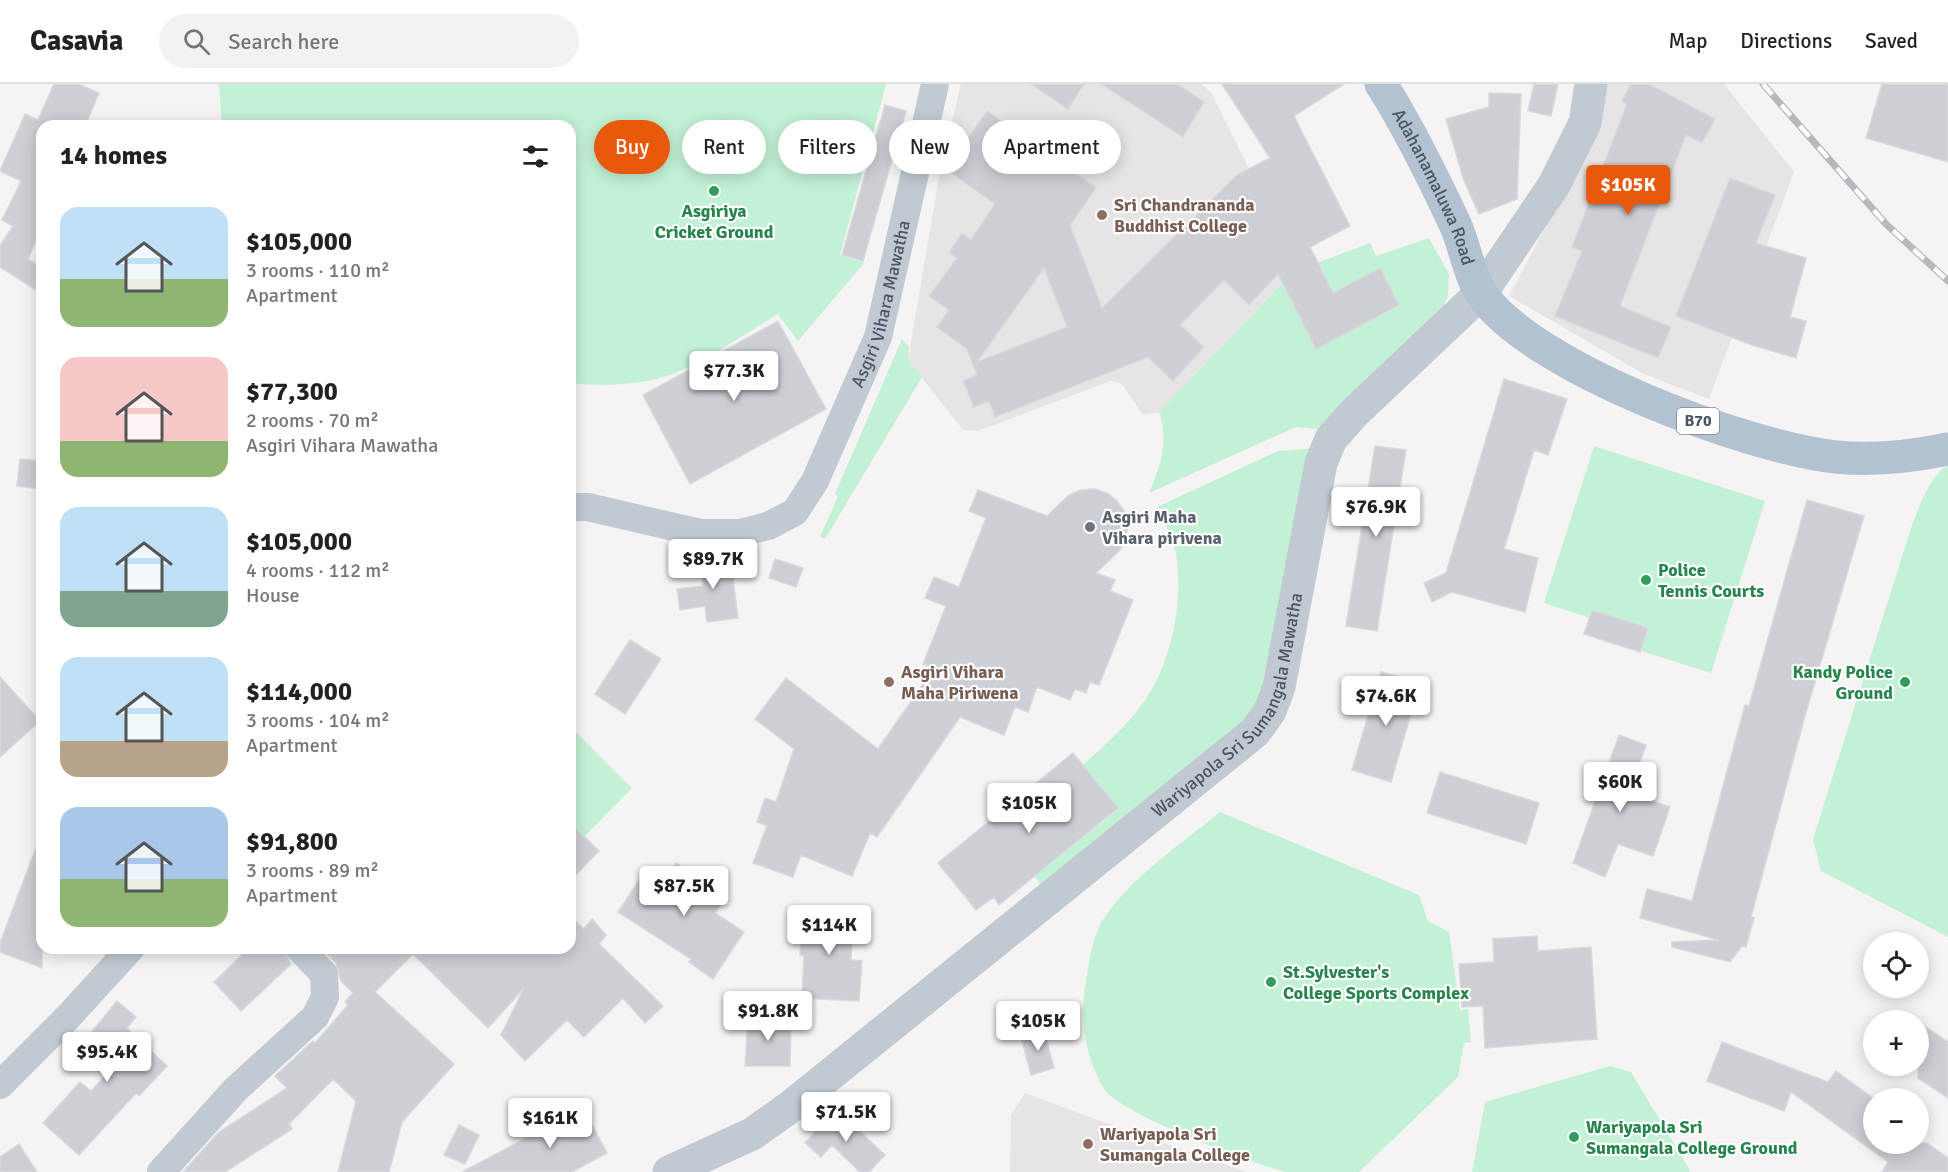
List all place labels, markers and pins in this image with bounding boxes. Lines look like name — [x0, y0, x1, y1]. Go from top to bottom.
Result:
pin: $105K — [1586, 165, 1670, 216]
marker: Asgiriya Cricket Ground — [707, 184, 721, 198]
place label: Sri Chandrananda Buddhist College — [1114, 194, 1254, 237]
place label: Asgiriya Cricket Ground — [655, 200, 774, 243]
marker: Sri Chandrananda Buddhist College — [1095, 208, 1109, 222]
pin: $77.3K — [685, 351, 783, 402]
pin: $76.9K — [1327, 487, 1425, 538]
place label: Asgiri Maha Vihara pirivena — [1102, 506, 1222, 549]
marker: Asgiri Maha Vihara pirivena — [1083, 520, 1097, 534]
pin: $89.7K — [664, 539, 762, 590]
place label: Police Tennis Courts — [1658, 559, 1764, 602]
marker: Police Tennis Courts — [1639, 573, 1653, 587]
place label: Asgiri Vihara Maha Piriwena — [901, 661, 1018, 704]
place label: Kandy Police Ground — [1792, 661, 1893, 704]
marker: Asgiri Vihara Maha Piriwena — [882, 675, 896, 689]
marker: Kandy Police Ground — [1898, 675, 1912, 689]
pin: $74.6K — [1337, 676, 1435, 727]
pin: $60K — [1584, 762, 1656, 813]
pin: $105K — [987, 783, 1071, 834]
pin: $87.5K — [635, 866, 733, 917]
pin: $114K — [787, 905, 871, 956]
place label: St.Sylvester's College Sports Complex — [1283, 961, 1469, 1004]
marker: St.Sylvester's College Sports Complex — [1264, 975, 1278, 989]
pin: $91.8K — [719, 991, 817, 1042]
pin: $105K — [996, 1001, 1080, 1052]
pin: $95.4K — [58, 1032, 156, 1083]
pin: $71.5K — [797, 1092, 895, 1143]
pin: $161K — [508, 1098, 592, 1149]
place label: Wariyapola Sri Sumangala College Ground — [1586, 1116, 1798, 1159]
place label: Wariyapola Sri Sumangala College — [1100, 1123, 1250, 1166]
marker: Wariyapola Sri Sumangala College Ground — [1567, 1130, 1581, 1144]
marker: Wariyapola Sri Sumangala College — [1081, 1137, 1095, 1151]

